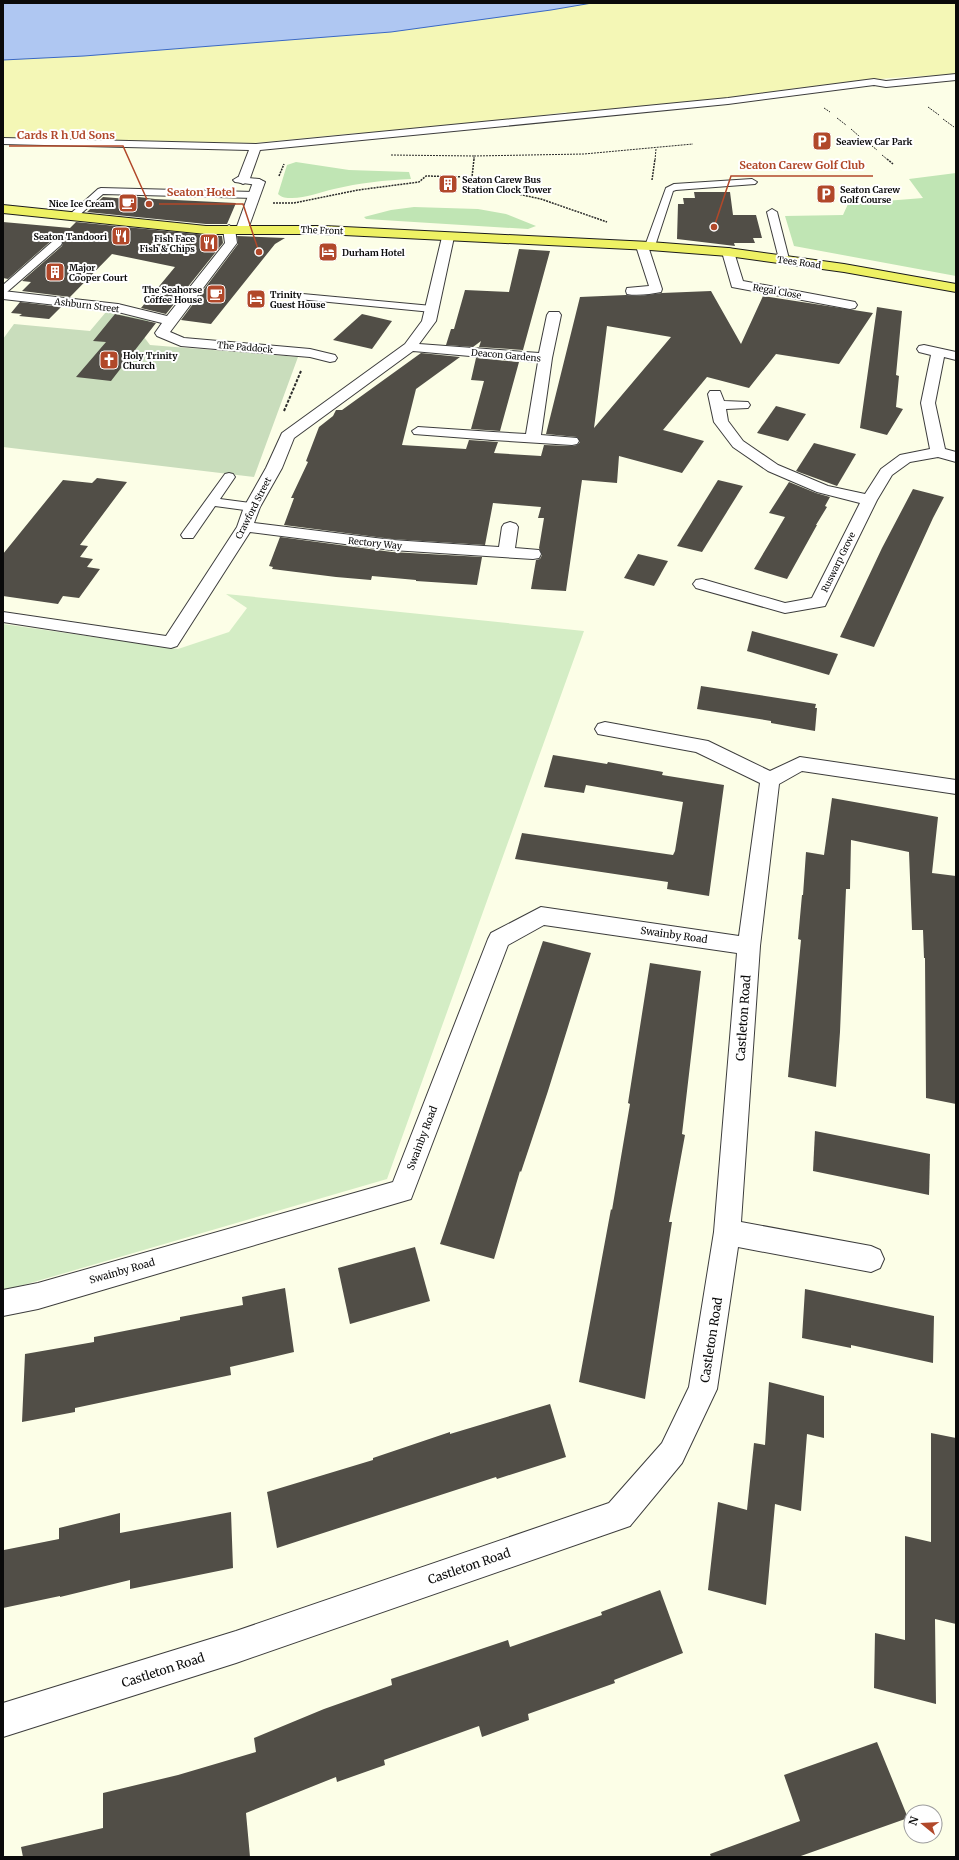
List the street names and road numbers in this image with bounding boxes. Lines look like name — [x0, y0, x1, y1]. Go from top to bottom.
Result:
street label: The Front — [300, 224, 344, 236]
street label: Tees Road — [776, 253, 822, 271]
street label: Regal Close — [752, 281, 802, 301]
street label: Ashburn Street — [53, 295, 121, 315]
street label: The Paddock — [217, 339, 274, 355]
street label: Deacon Gardens — [471, 346, 542, 364]
street label: Crawford Street — [233, 475, 274, 541]
street label: Ruswarp Grove — [819, 530, 857, 594]
street label: Rectory Way — [347, 535, 403, 551]
street label: Swainby Road — [640, 924, 708, 946]
street label: Castleton Road — [733, 974, 753, 1062]
street label: Swainby Road — [404, 1104, 440, 1172]
street label: Swainby Road — [88, 1255, 156, 1287]
street label: Castleton Road — [697, 1296, 725, 1384]
street label: Castleton Road — [426, 1545, 512, 1587]
street label: Castleton Road — [120, 1650, 206, 1690]

